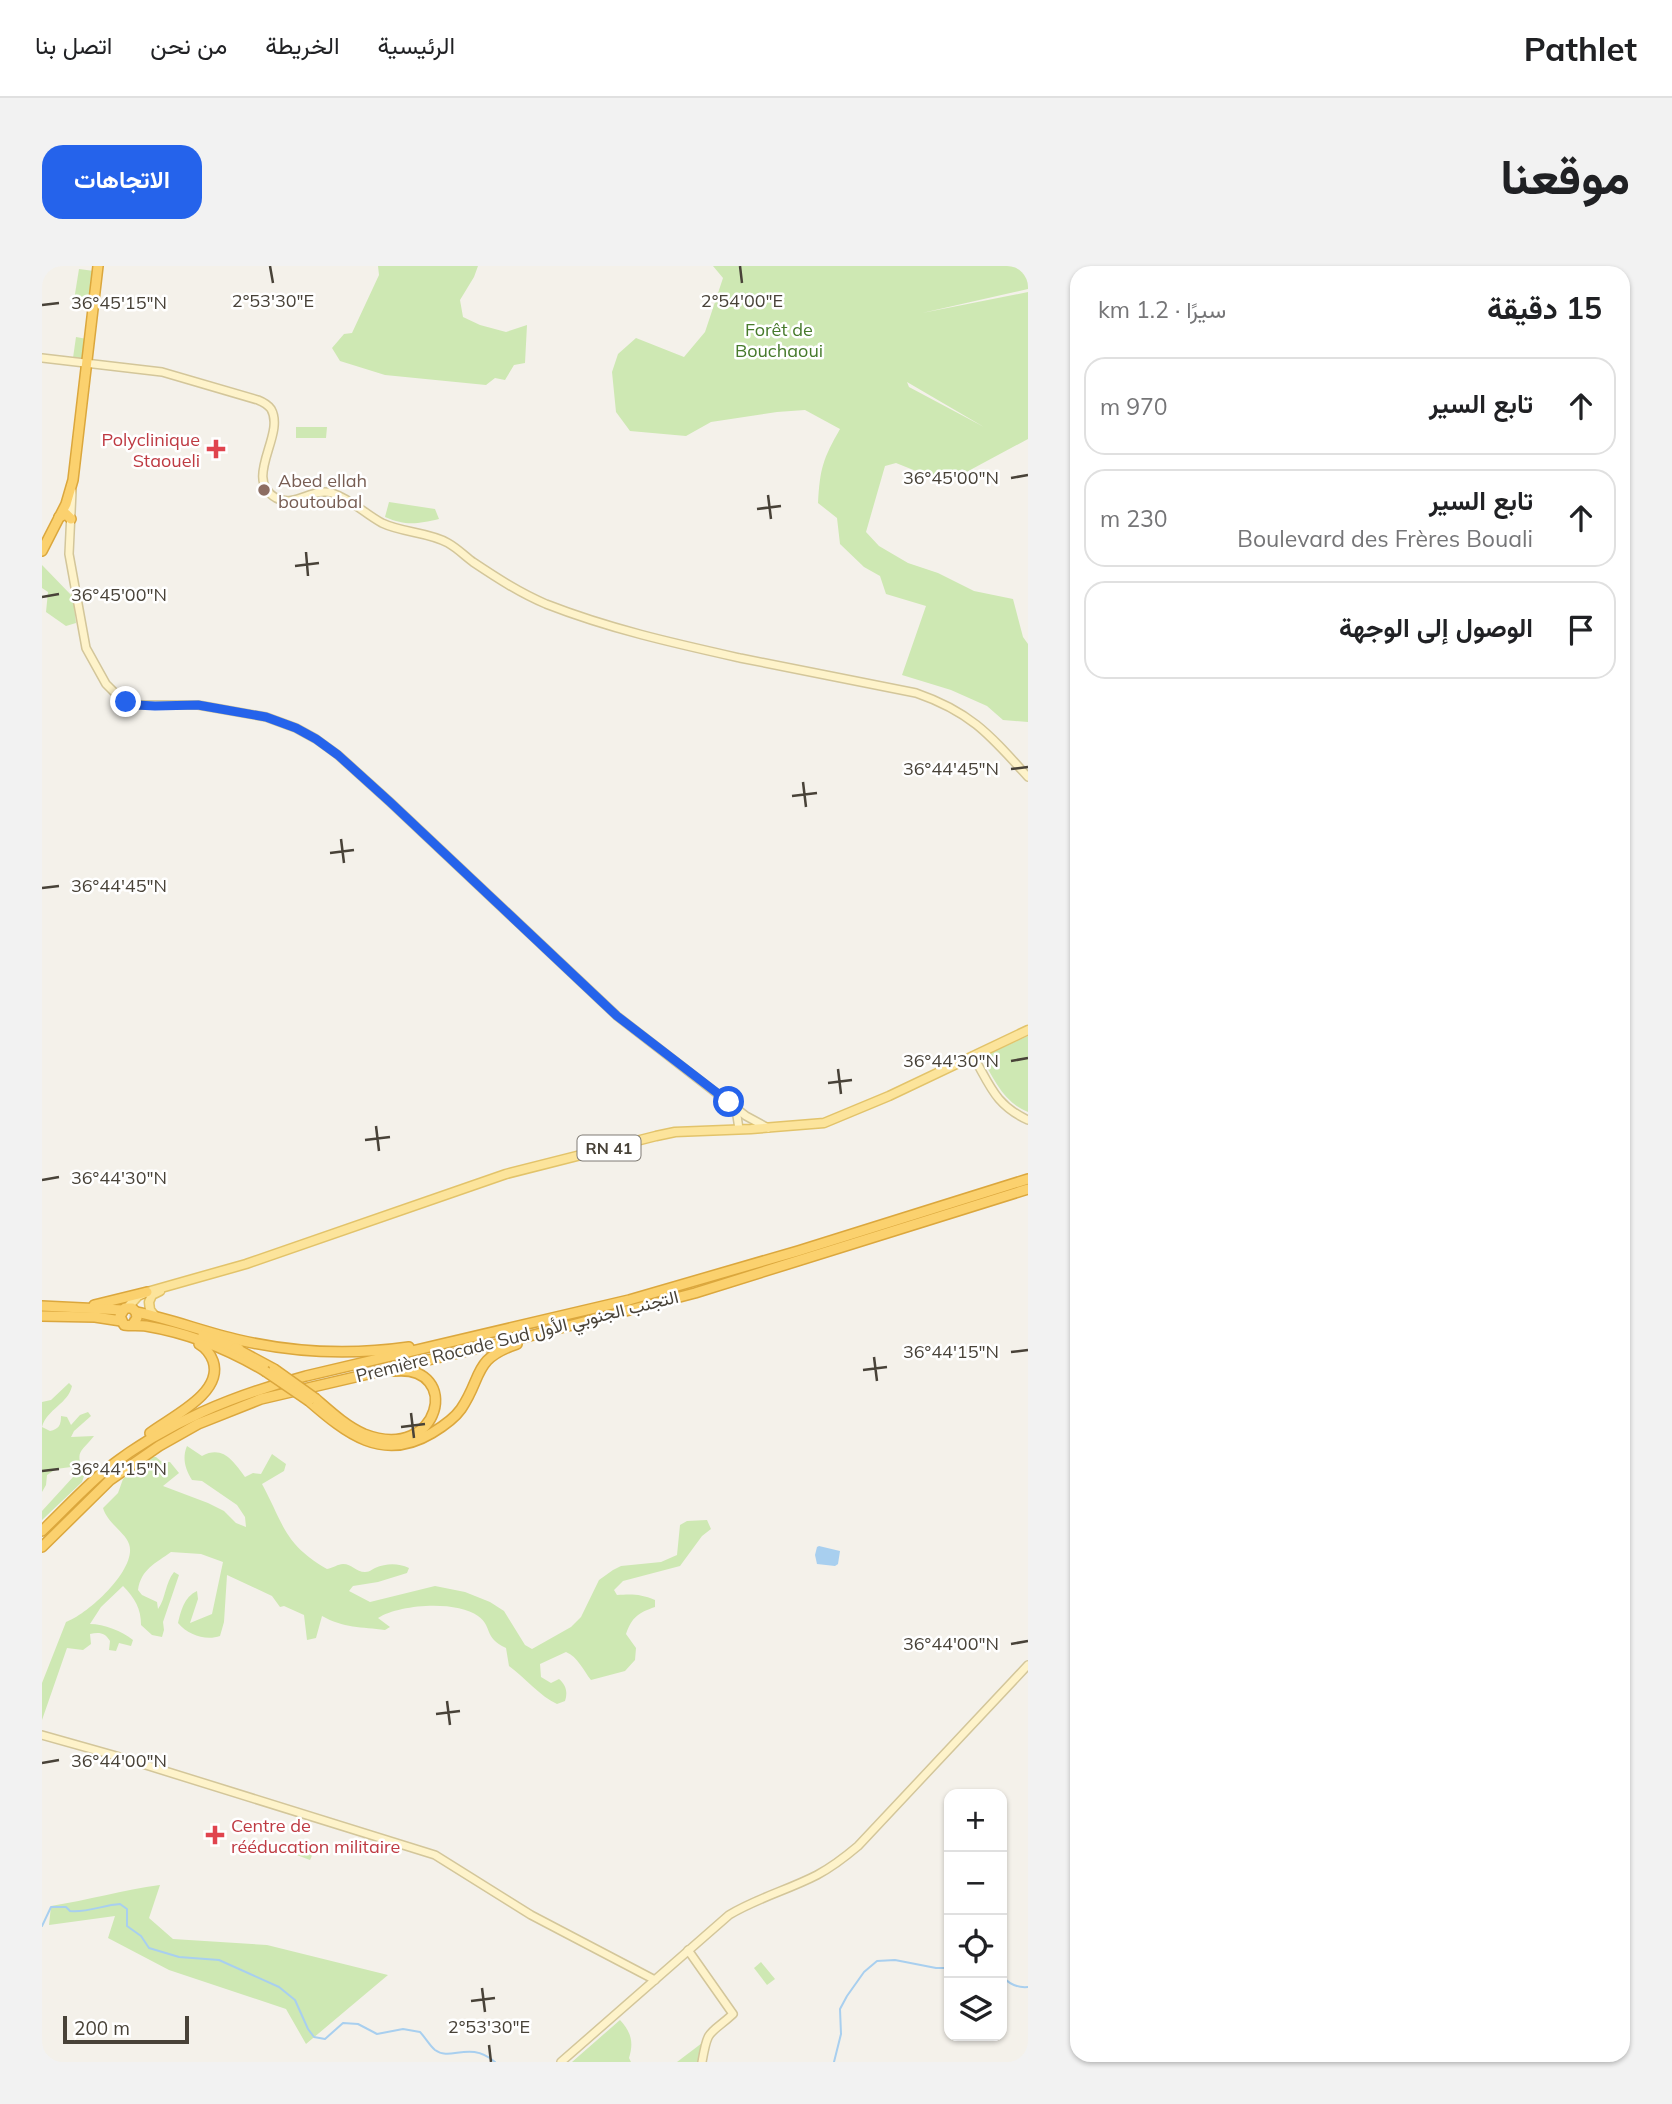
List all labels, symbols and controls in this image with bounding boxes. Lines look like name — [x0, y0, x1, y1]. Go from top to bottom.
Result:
text: Pathlet — [1524, 28, 1637, 69]
text: اتصل بنا — [35, 30, 112, 60]
text: من نحن — [150, 30, 227, 60]
text: الخريطة — [265, 30, 339, 60]
text: الرئيسية — [377, 30, 455, 60]
button: الاتجاهات — [42, 145, 202, 219]
text: موقعنا — [1500, 145, 1630, 206]
text: 2°53'30"E — [232, 289, 314, 312]
text: 2°54'00"E — [701, 289, 783, 312]
text: 15 دقيقة — [1487, 289, 1602, 327]
text: 36°45'15"N — [71, 291, 167, 314]
text: سيرًا · 1.2 km — [1098, 295, 1226, 324]
park label: Forêt de Bouchaoui — [735, 318, 823, 362]
text: تابع السير — [1429, 387, 1533, 420]
icon: ahead — [1562, 387, 1600, 425]
text: 970 m — [1100, 392, 1168, 421]
place label: Polyclinique Staoueli — [101, 428, 200, 472]
marker: Polyclinique Staoueli — [206, 439, 226, 459]
text: 36°45'00"N — [903, 466, 999, 489]
place label: Abed ellah boutoubal — [278, 469, 367, 513]
marker: Abed ellah boutoubal — [256, 482, 272, 498]
text: تابع السير — [1429, 484, 1533, 517]
icon: ahead — [1562, 499, 1600, 537]
text: 230 m — [1100, 504, 1168, 533]
text: Boulevard des Frères Bouali — [1237, 524, 1533, 553]
text: 36°45'00"N — [71, 583, 167, 606]
text: الوصول إلى الوجهة — [1339, 611, 1533, 644]
icon: arrive — [1562, 611, 1600, 649]
route end — [110, 686, 141, 717]
text: 36°44'45"N — [903, 757, 999, 780]
text: 36°44'45"N — [71, 874, 167, 897]
text: 36°44'30"N — [903, 1049, 999, 1072]
route start — [713, 1086, 744, 1117]
road number: RN 41 — [578, 1136, 640, 1160]
text: 36°44'30"N — [71, 1166, 167, 1189]
street label: Première Rocade Sud التجنب الجنوبي الأول — [353, 1285, 682, 1391]
text: 36°44'15"N — [903, 1340, 999, 1363]
text: 36°44'15"N — [71, 1457, 167, 1480]
text: 36°44'00"N — [903, 1632, 999, 1655]
text: 36°44'00"N — [71, 1749, 167, 1772]
map controls — [944, 1789, 1007, 2041]
button: + — [944, 1789, 1007, 1852]
place label: Centre de rééducation militaire — [231, 1814, 400, 1858]
marker: Centre de rééducation militaire — [205, 1825, 225, 1845]
button: − — [944, 1852, 1007, 1915]
button: locate — [944, 1915, 1007, 1978]
button: layers — [944, 1978, 1007, 2041]
scale bar — [63, 2013, 189, 2045]
text: 2°53'30"E — [448, 2015, 530, 2038]
text: 200 m — [74, 2016, 130, 2040]

